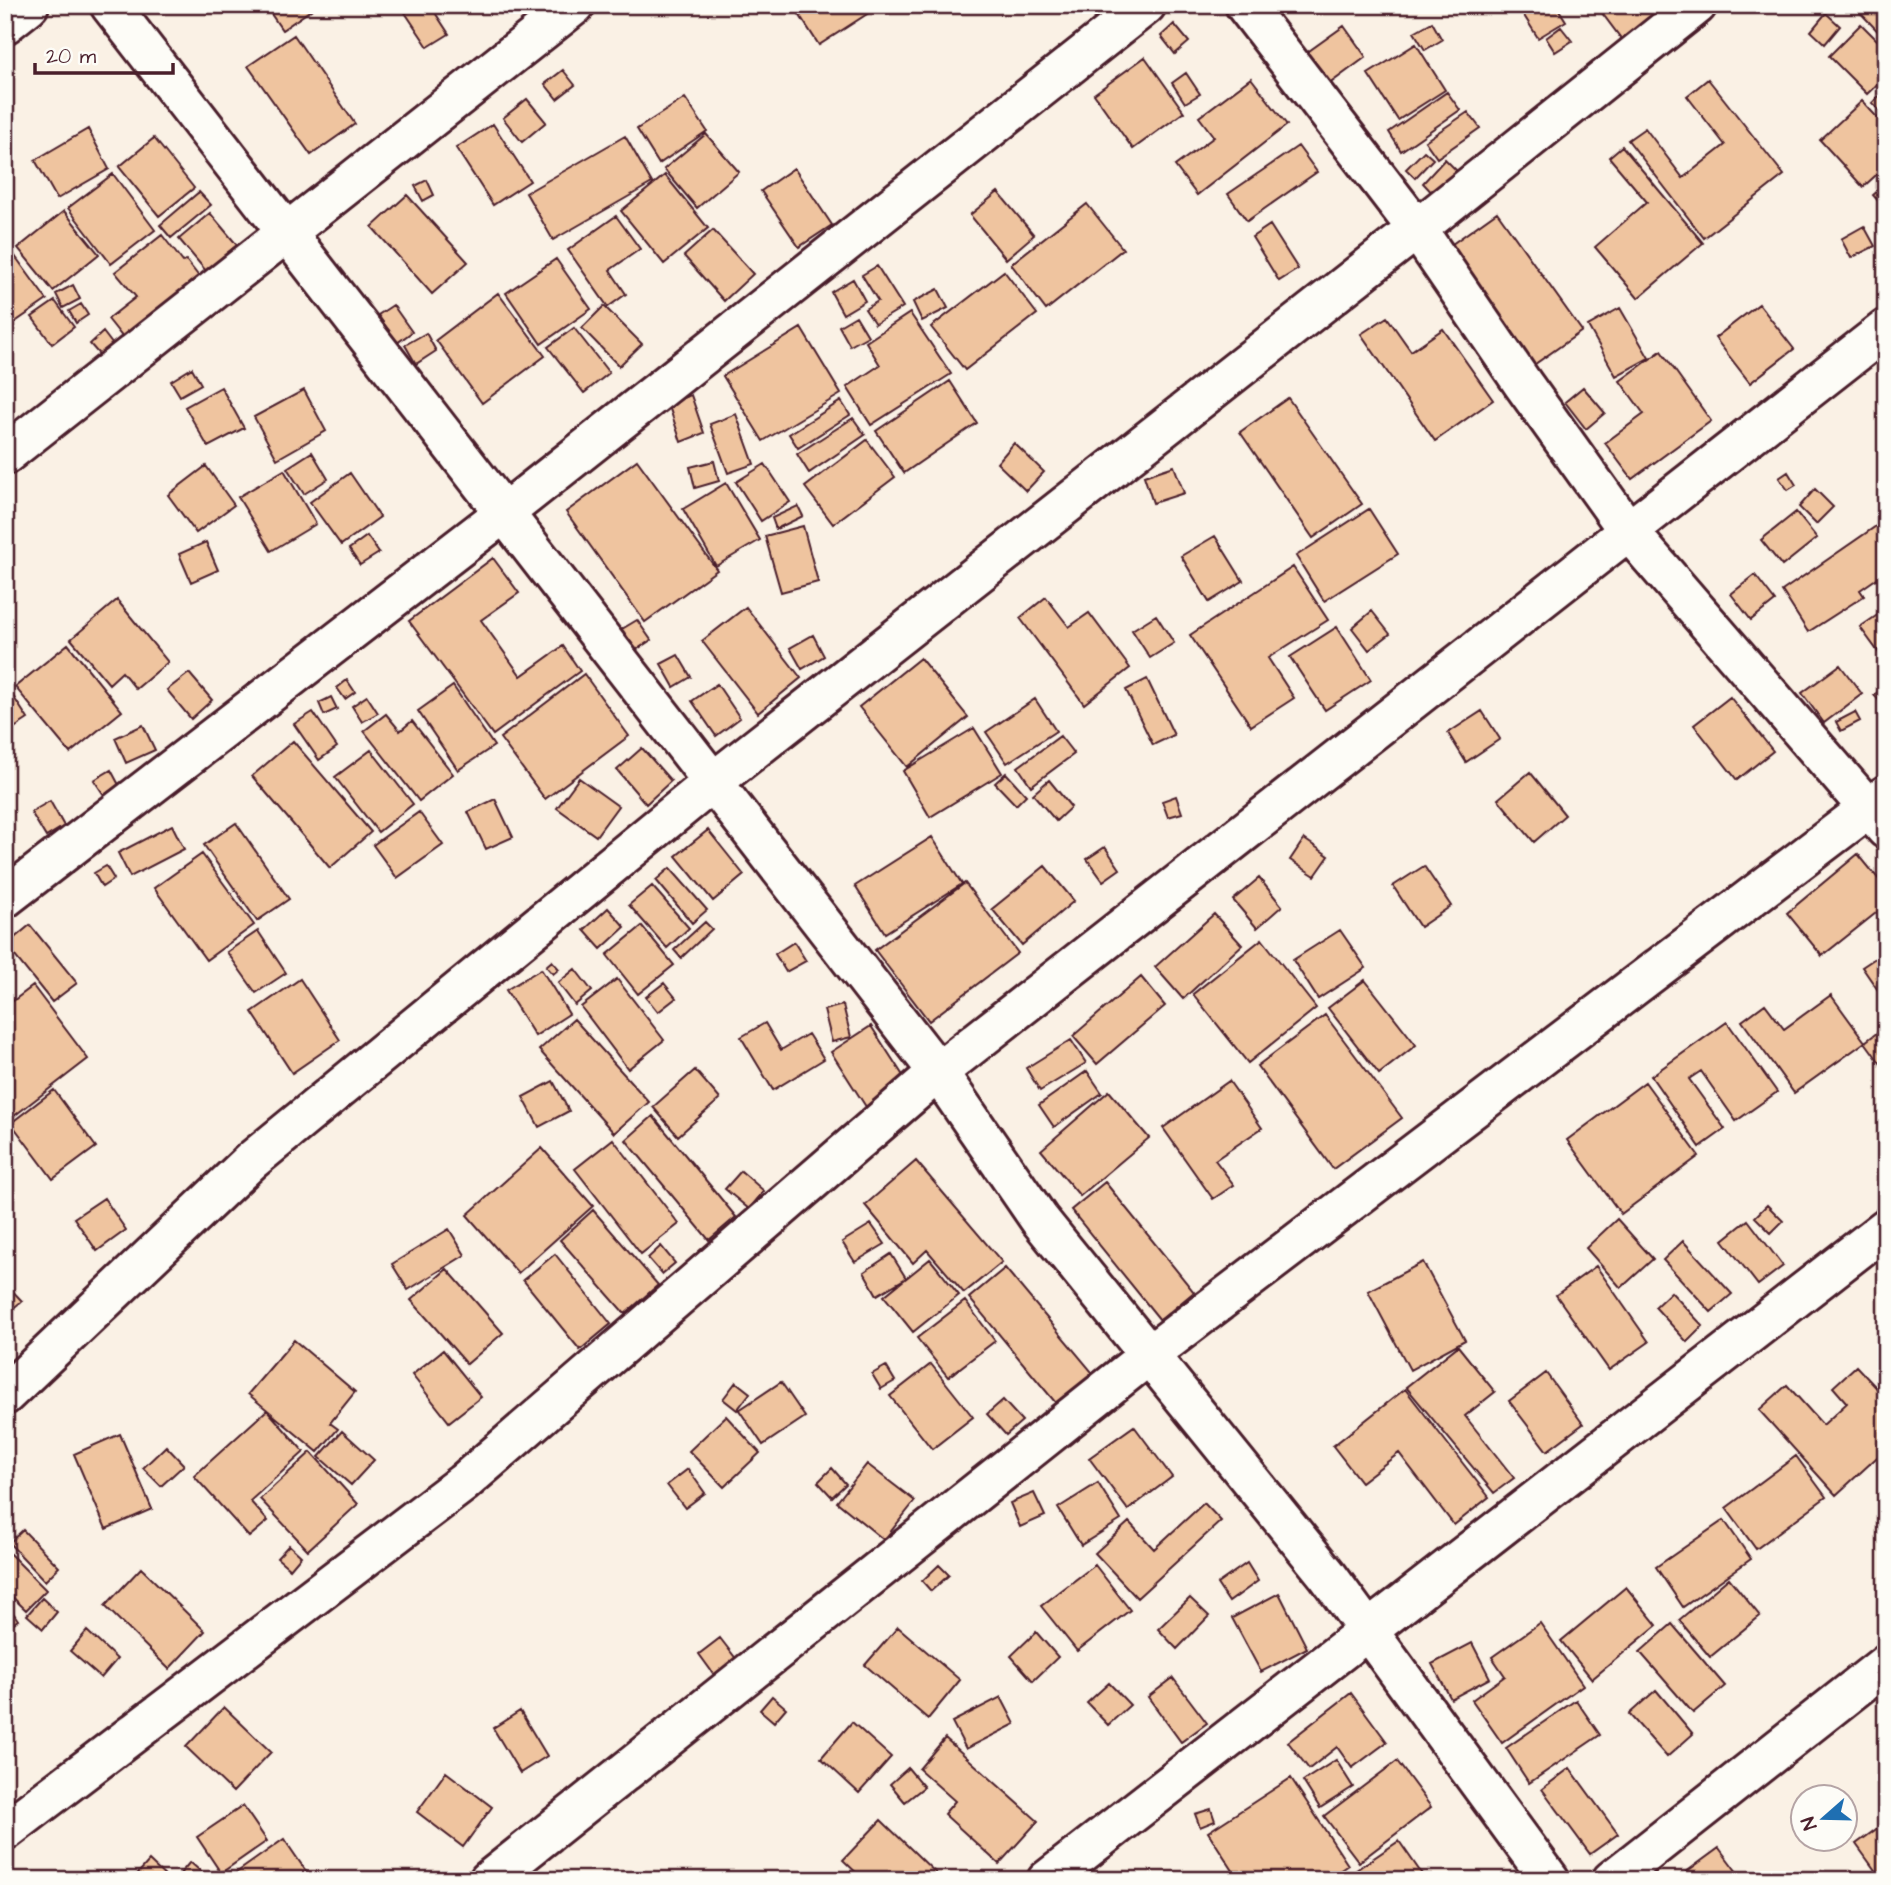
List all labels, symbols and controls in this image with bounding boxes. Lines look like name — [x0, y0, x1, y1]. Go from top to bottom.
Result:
scale bar — [35, 32, 173, 76]
text: 20 m — [46, 42, 97, 71]
north arrow — [1790, 1784, 1860, 1854]
text: N — [1795, 1813, 1824, 1834]

